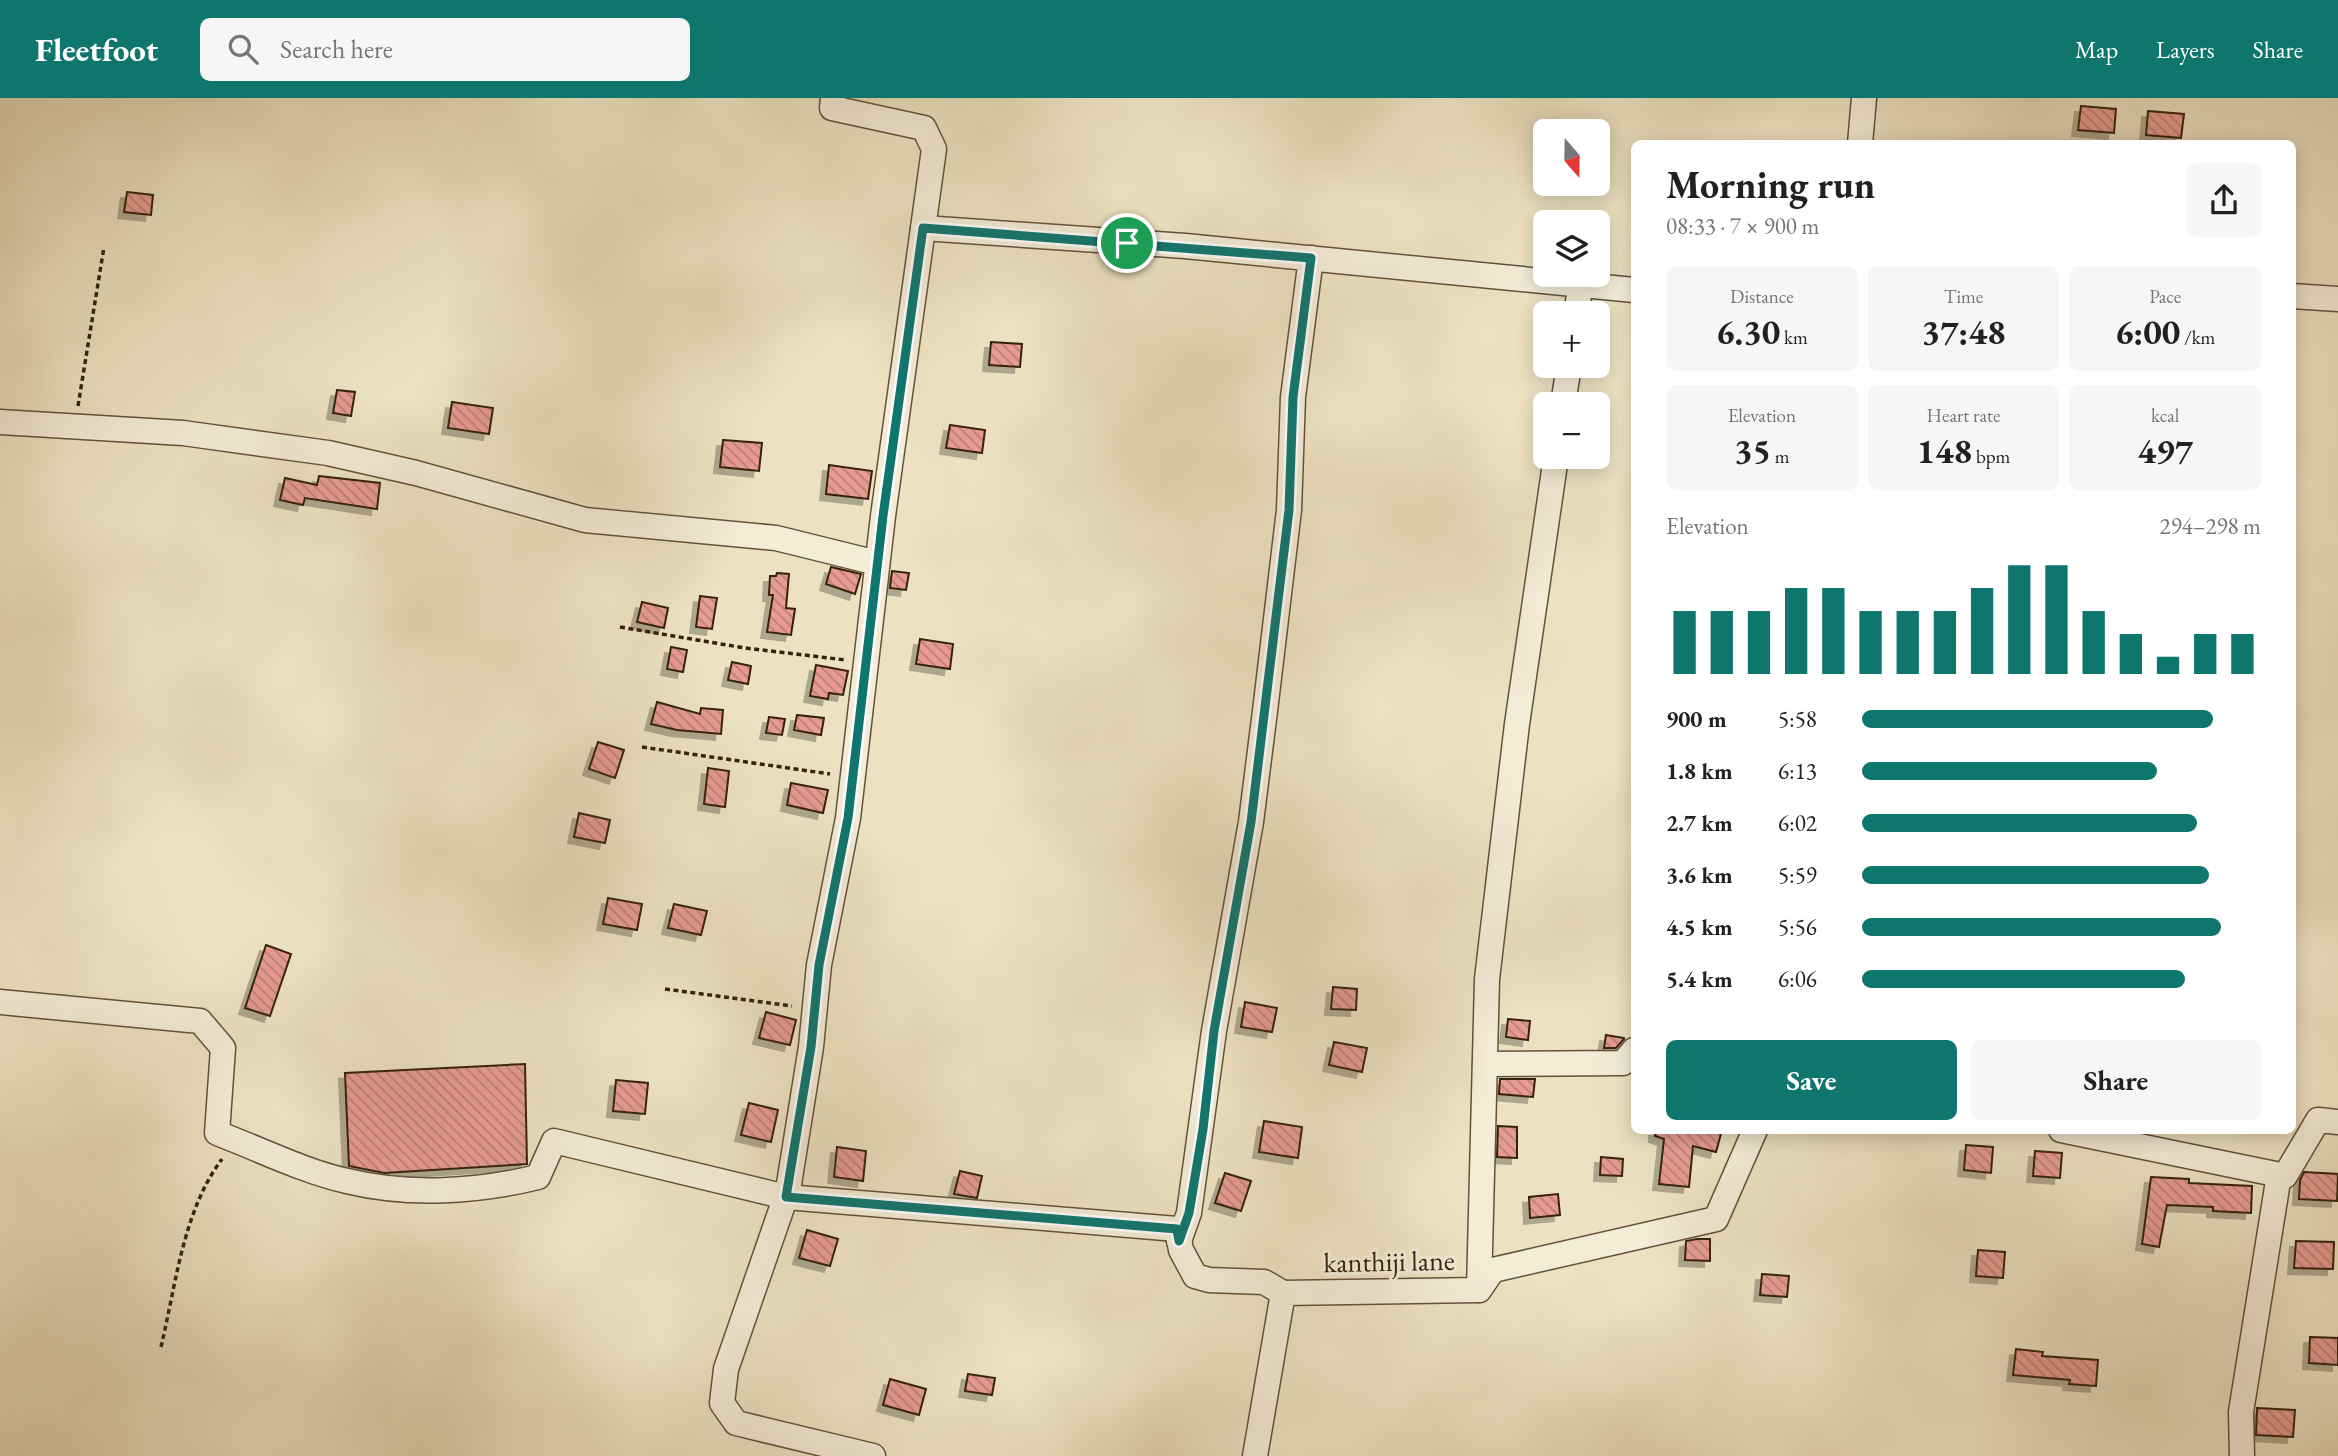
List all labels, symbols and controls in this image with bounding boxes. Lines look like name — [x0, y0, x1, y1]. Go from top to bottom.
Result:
search box — [200, 18, 690, 81]
text: Fleetfoot — [35, 28, 158, 71]
icon: search — [224, 30, 262, 68]
text: Search here — [280, 32, 393, 66]
text: Map — [2075, 34, 2118, 65]
text: Layers — [2156, 34, 2215, 65]
text: Share — [2253, 34, 2303, 65]
north arrow — [1533, 119, 1610, 196]
map controls — [1533, 119, 1610, 469]
text: Morning run — [1666, 160, 1875, 209]
button: share — [2187, 163, 2261, 237]
button: layers — [1533, 210, 1610, 287]
text: 08:33 · 7 × 900 m — [1666, 211, 1819, 241]
pin — [1097, 213, 1157, 273]
icon: arrive — [1108, 224, 1146, 262]
text: Distance — [1730, 284, 1794, 309]
text: Time — [1944, 284, 1983, 309]
text: Pace — [2149, 284, 2181, 309]
button: + — [1533, 301, 1610, 378]
text: 6.30 — [1716, 309, 1780, 354]
text: 37:48 — [1922, 309, 2005, 354]
text: 6:00 — [2115, 309, 2180, 354]
text: km — [1780, 325, 1808, 350]
text: /km — [2180, 325, 2215, 350]
button: − — [1533, 392, 1610, 469]
text: Elevation — [1728, 403, 1796, 428]
text: Heart rate — [1927, 403, 2000, 428]
text: kcal — [2151, 403, 2179, 428]
text: 35 — [1734, 428, 1771, 473]
text: 148 — [1917, 428, 1972, 473]
text: 497 — [2137, 428, 2193, 473]
text: m — [1771, 444, 1790, 469]
text: bpm — [1972, 444, 2010, 469]
text: Elevation — [1666, 511, 1749, 541]
text: 294–298 m — [2160, 511, 2261, 541]
text: 900 m — [1666, 704, 1727, 734]
text: 5:58 — [1778, 704, 1817, 734]
text: 1.8 km — [1666, 756, 1733, 786]
text: 6:13 — [1778, 756, 1817, 786]
text: 2.7 km — [1666, 808, 1733, 838]
text: 6:02 — [1778, 808, 1817, 838]
text: 3.6 km — [1666, 860, 1733, 890]
text: 5:59 — [1778, 860, 1817, 890]
text: 4.5 km — [1666, 912, 1733, 942]
text: 5:56 — [1778, 912, 1817, 942]
text: 5.4 km — [1666, 964, 1733, 994]
text: 6:06 — [1778, 964, 1817, 994]
button: Save — [1666, 1040, 1957, 1120]
button: Share — [1971, 1040, 2261, 1120]
street label: kanthiji lane — [1323, 1242, 1455, 1280]

